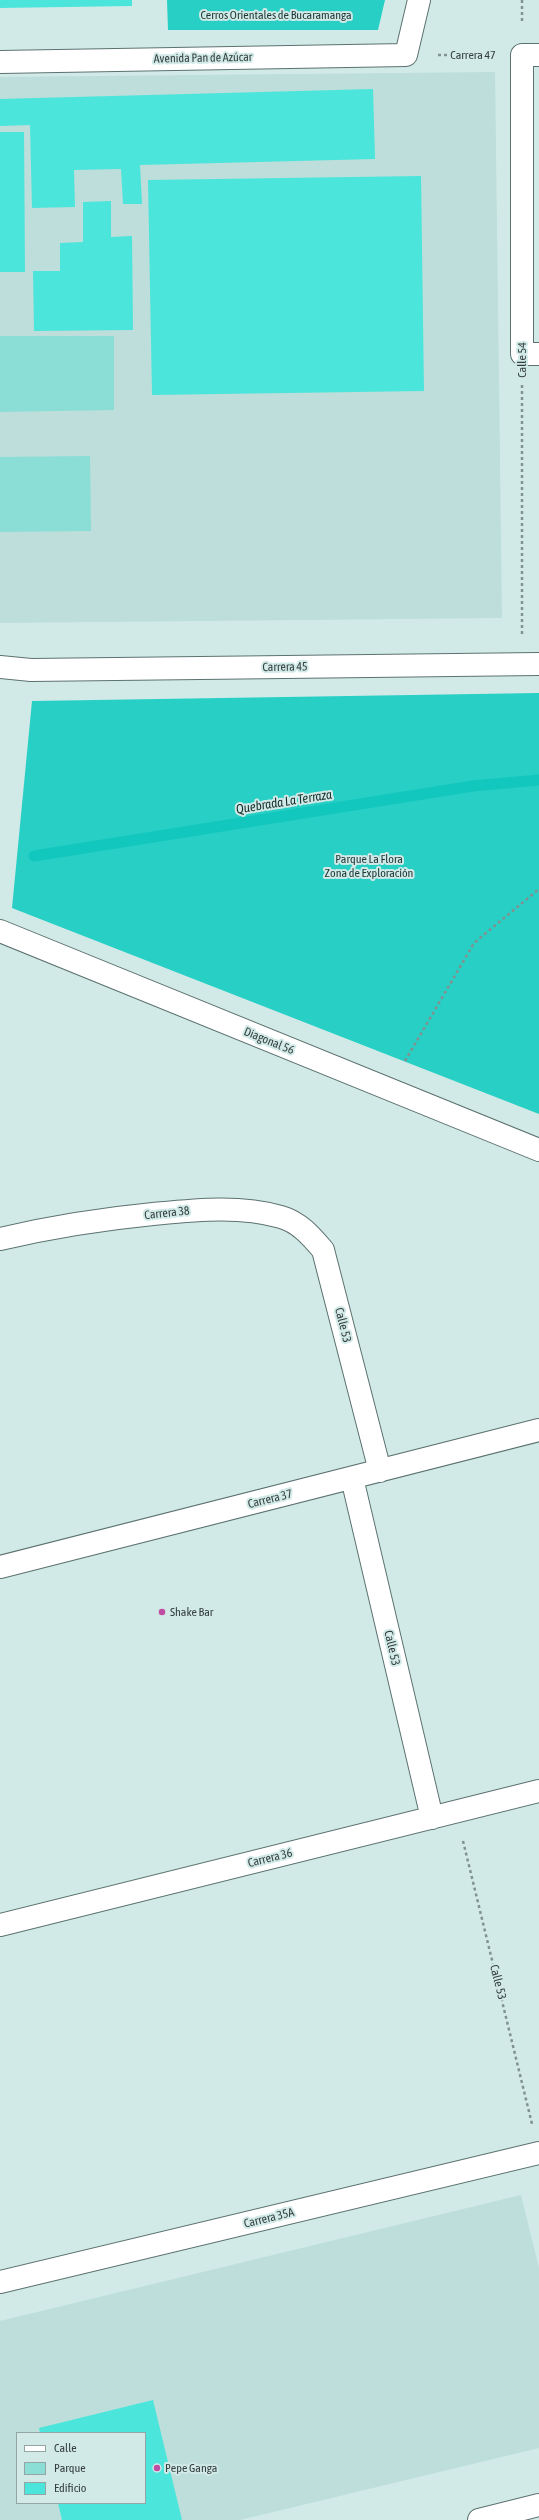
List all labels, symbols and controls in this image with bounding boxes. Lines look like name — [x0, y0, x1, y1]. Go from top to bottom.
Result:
park label: Cerros Orientales de Bucaramanga — [200, 8, 352, 22]
street label: Carrera 47 — [450, 48, 496, 62]
street label: Avenida Pan de Azúcar — [154, 50, 252, 66]
street label: Calle 54 — [515, 342, 529, 378]
street label: Carrera 45 — [262, 659, 308, 675]
water label: Quebrada La Terraza — [235, 787, 333, 817]
park label: Parque La Flora Zona de Exploración — [325, 852, 413, 880]
street label: Diagonal 56 — [242, 1024, 296, 1058]
street label: Carrera 38 — [144, 1203, 190, 1223]
street label: Calle 53 — [332, 1306, 354, 1344]
street label: Carrera 37 — [246, 1487, 294, 1511]
place label: Shake Bar — [170, 1605, 213, 1619]
marker: Shake Bar — [157, 1607, 167, 1617]
street label: Calle 53 — [381, 1629, 403, 1667]
street label: Carrera 36 — [246, 1846, 294, 1870]
street label: Calle 53 — [487, 1963, 509, 2001]
street label: Carrera 35A — [242, 2205, 296, 2231]
legend — [16, 2432, 146, 2504]
text: Calle — [54, 2441, 77, 2455]
text: Parque — [54, 2461, 86, 2475]
place label: Pepe Ganga — [165, 2461, 217, 2475]
marker: Pepe Ganga — [152, 2463, 162, 2473]
text: Edificio — [54, 2481, 86, 2495]

